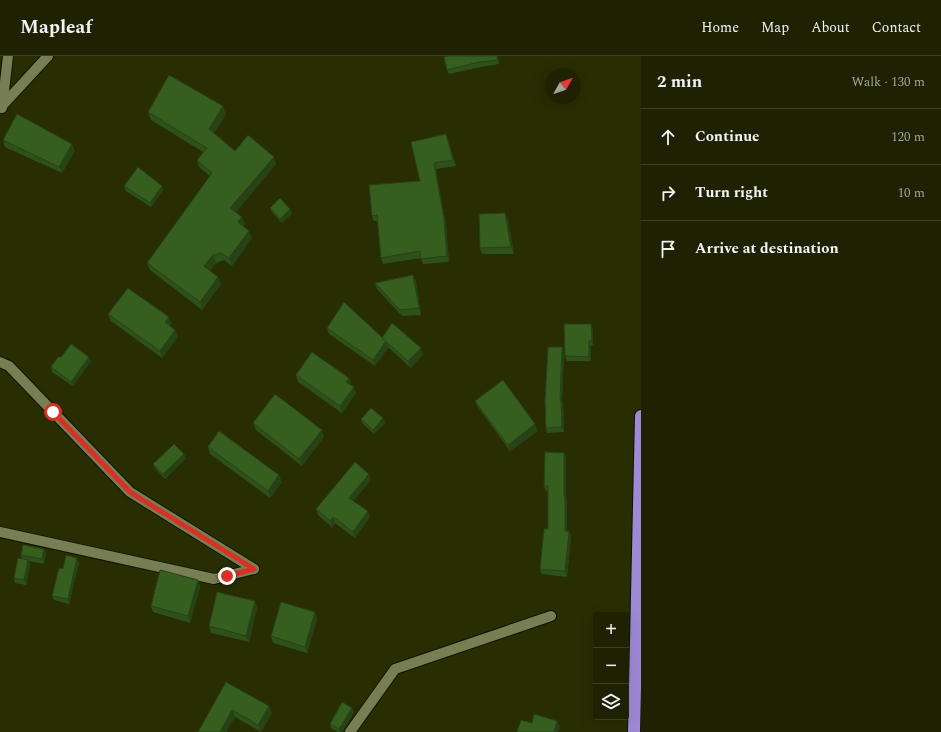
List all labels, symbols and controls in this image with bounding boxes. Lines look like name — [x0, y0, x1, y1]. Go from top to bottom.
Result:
text: Mapleaf — [20, 13, 92, 42]
text: Home — [701, 17, 739, 38]
text: Map — [761, 17, 789, 38]
text: About — [811, 17, 850, 38]
text: Contact — [872, 17, 921, 38]
north arrow — [545, 68, 581, 104]
text: 2 min — [657, 69, 702, 95]
text: Walk · 130 m — [851, 72, 925, 92]
text: Continue — [695, 125, 760, 148]
icon: ahead — [657, 126, 679, 148]
text: 120 m — [891, 127, 925, 147]
text: Turn right — [695, 181, 768, 204]
icon: right — [657, 182, 679, 204]
text: 10 m — [898, 183, 925, 203]
text: Arrive at destination — [695, 237, 839, 260]
icon: arrive — [657, 238, 679, 260]
route start — [44, 403, 62, 421]
route end — [218, 567, 236, 585]
map controls — [593, 612, 629, 720]
button: + — [593, 612, 629, 648]
button: − — [593, 648, 629, 684]
button: layers — [593, 684, 629, 720]

